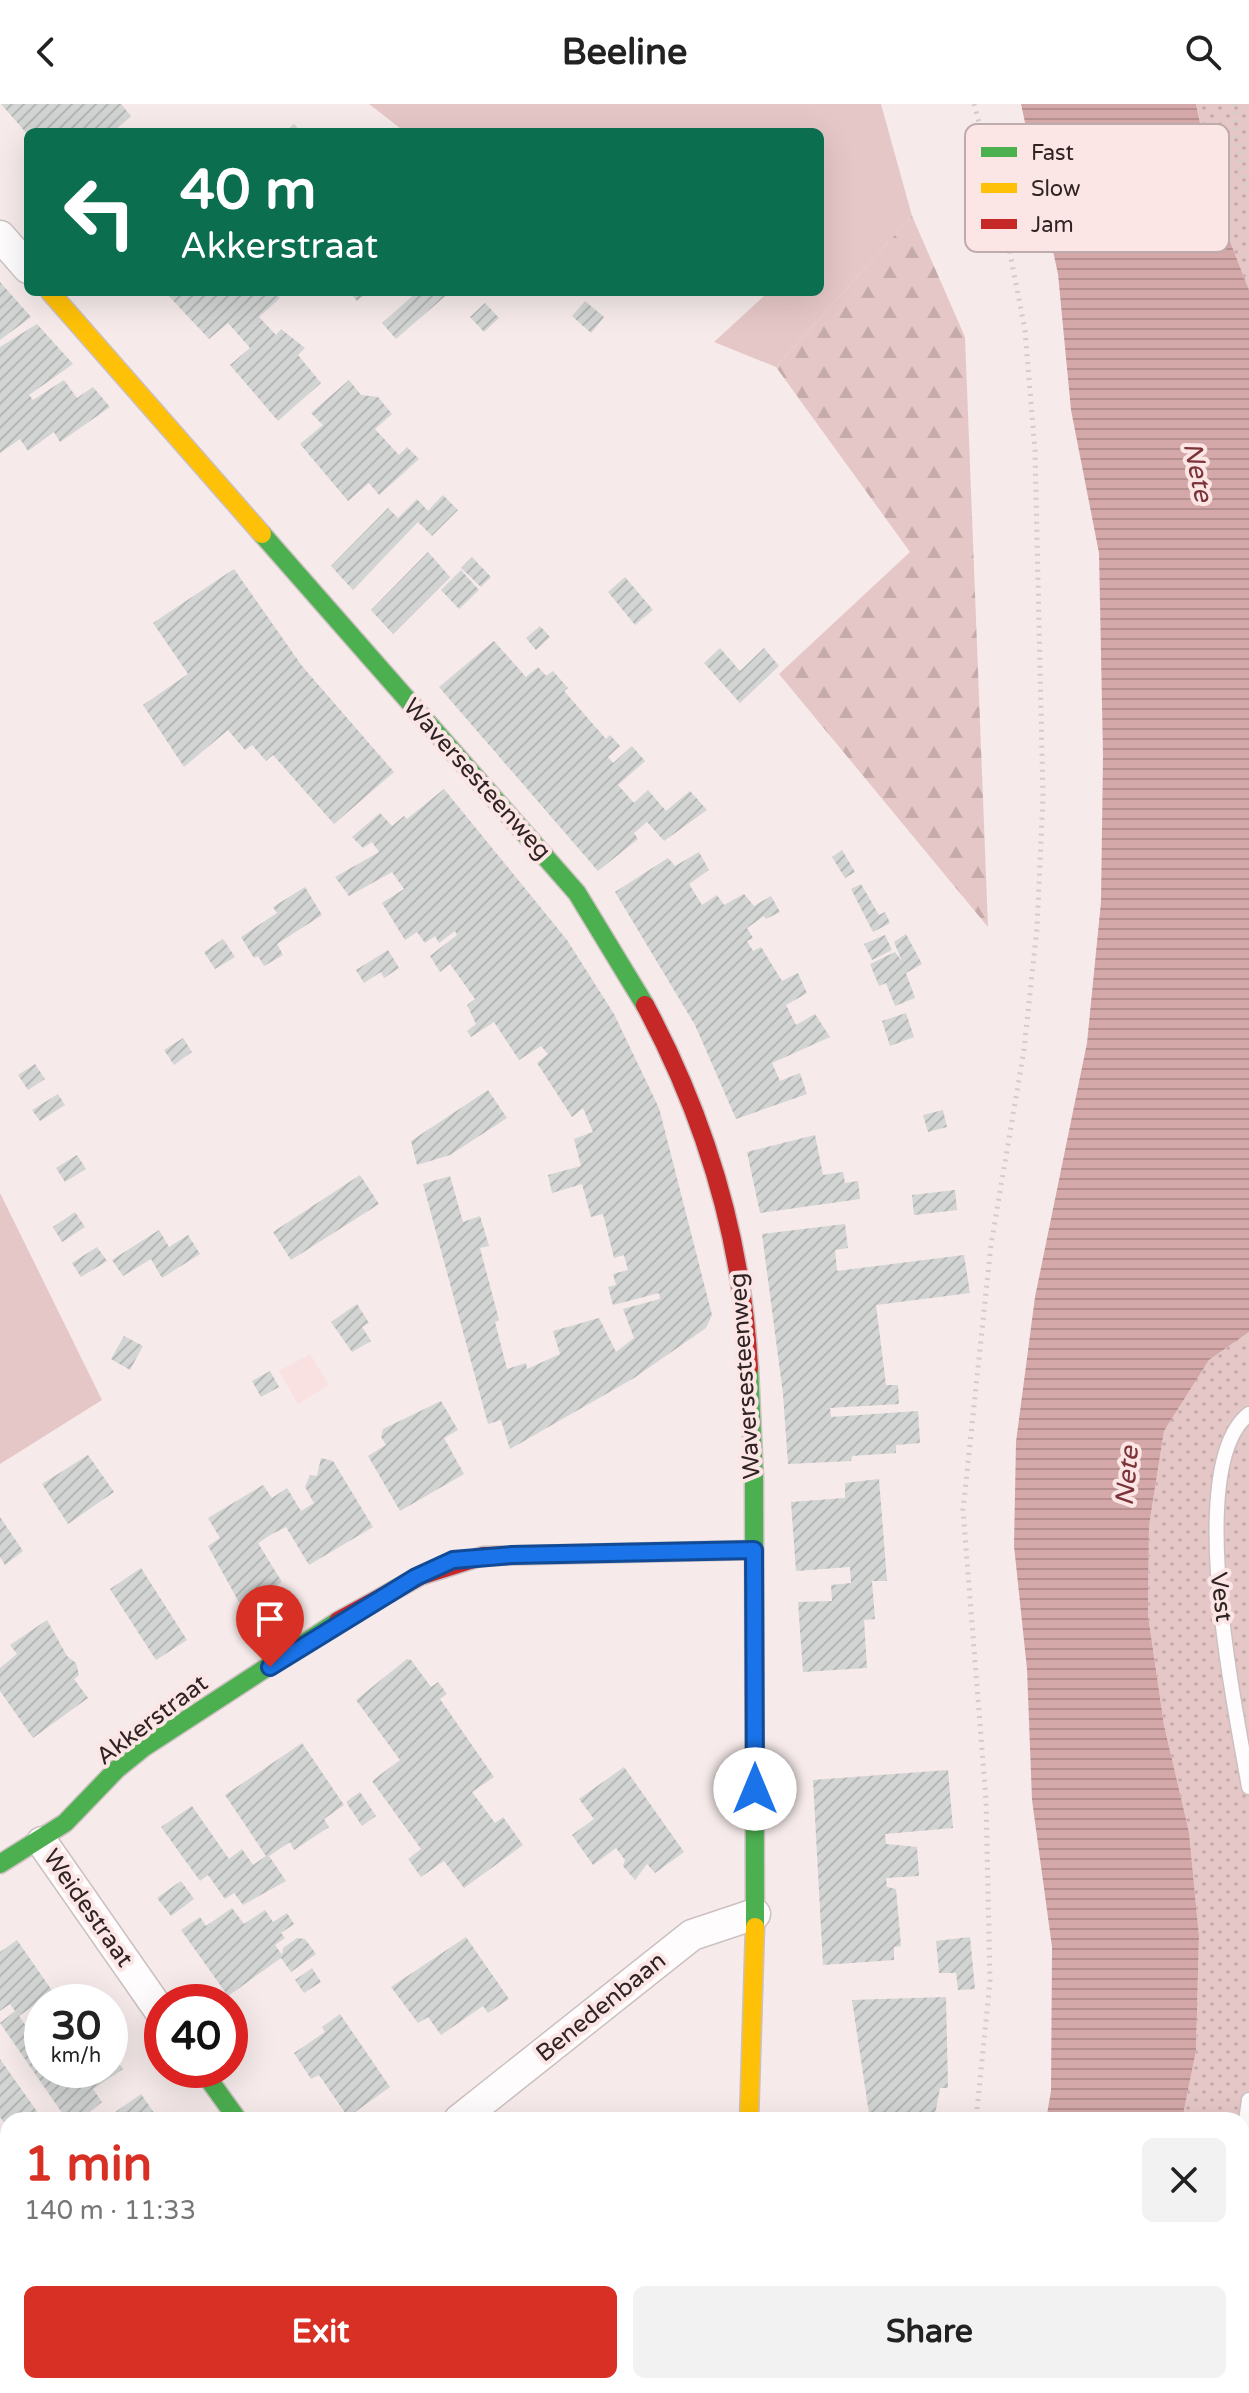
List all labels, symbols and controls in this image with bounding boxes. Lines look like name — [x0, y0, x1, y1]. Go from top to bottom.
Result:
icon: back — [24, 30, 68, 74]
icon: search — [1181, 30, 1225, 74]
text: Beeline — [562, 31, 687, 74]
legend — [965, 124, 1229, 252]
text: Fast — [1031, 140, 1074, 166]
text: 40 m — [180, 157, 316, 224]
icon: left — [48, 160, 152, 264]
text: Slow — [1031, 176, 1081, 202]
text: Jam — [1031, 212, 1074, 238]
text: Akkerstraat — [180, 225, 378, 268]
water label: Nete — [1177, 440, 1220, 506]
street label: Waversesteenweg — [397, 693, 557, 865]
street label: Waversesteenweg — [723, 1272, 767, 1480]
water label: Nete — [1109, 1444, 1145, 1507]
street label: Vest — [1204, 1571, 1238, 1623]
pin — [236, 1585, 304, 1667]
icon: arrive — [248, 1597, 292, 1641]
street label: Akkerstraat — [91, 1669, 213, 1771]
position arrow — [713, 1747, 797, 1831]
street label: Weidestraat — [37, 1844, 139, 1972]
street label: Benedenbaan — [530, 1946, 672, 2068]
speed limit sign: 40 — [144, 1984, 248, 2088]
text: 30 — [51, 2002, 101, 2050]
text: km/h — [51, 2044, 101, 2068]
text: 1 min — [24, 2136, 152, 2194]
button: close — [1142, 2138, 1226, 2222]
text: 140 m · 11:33 — [24, 2195, 196, 2226]
button: Exit — [24, 2286, 617, 2378]
button: Share — [633, 2286, 1226, 2378]

